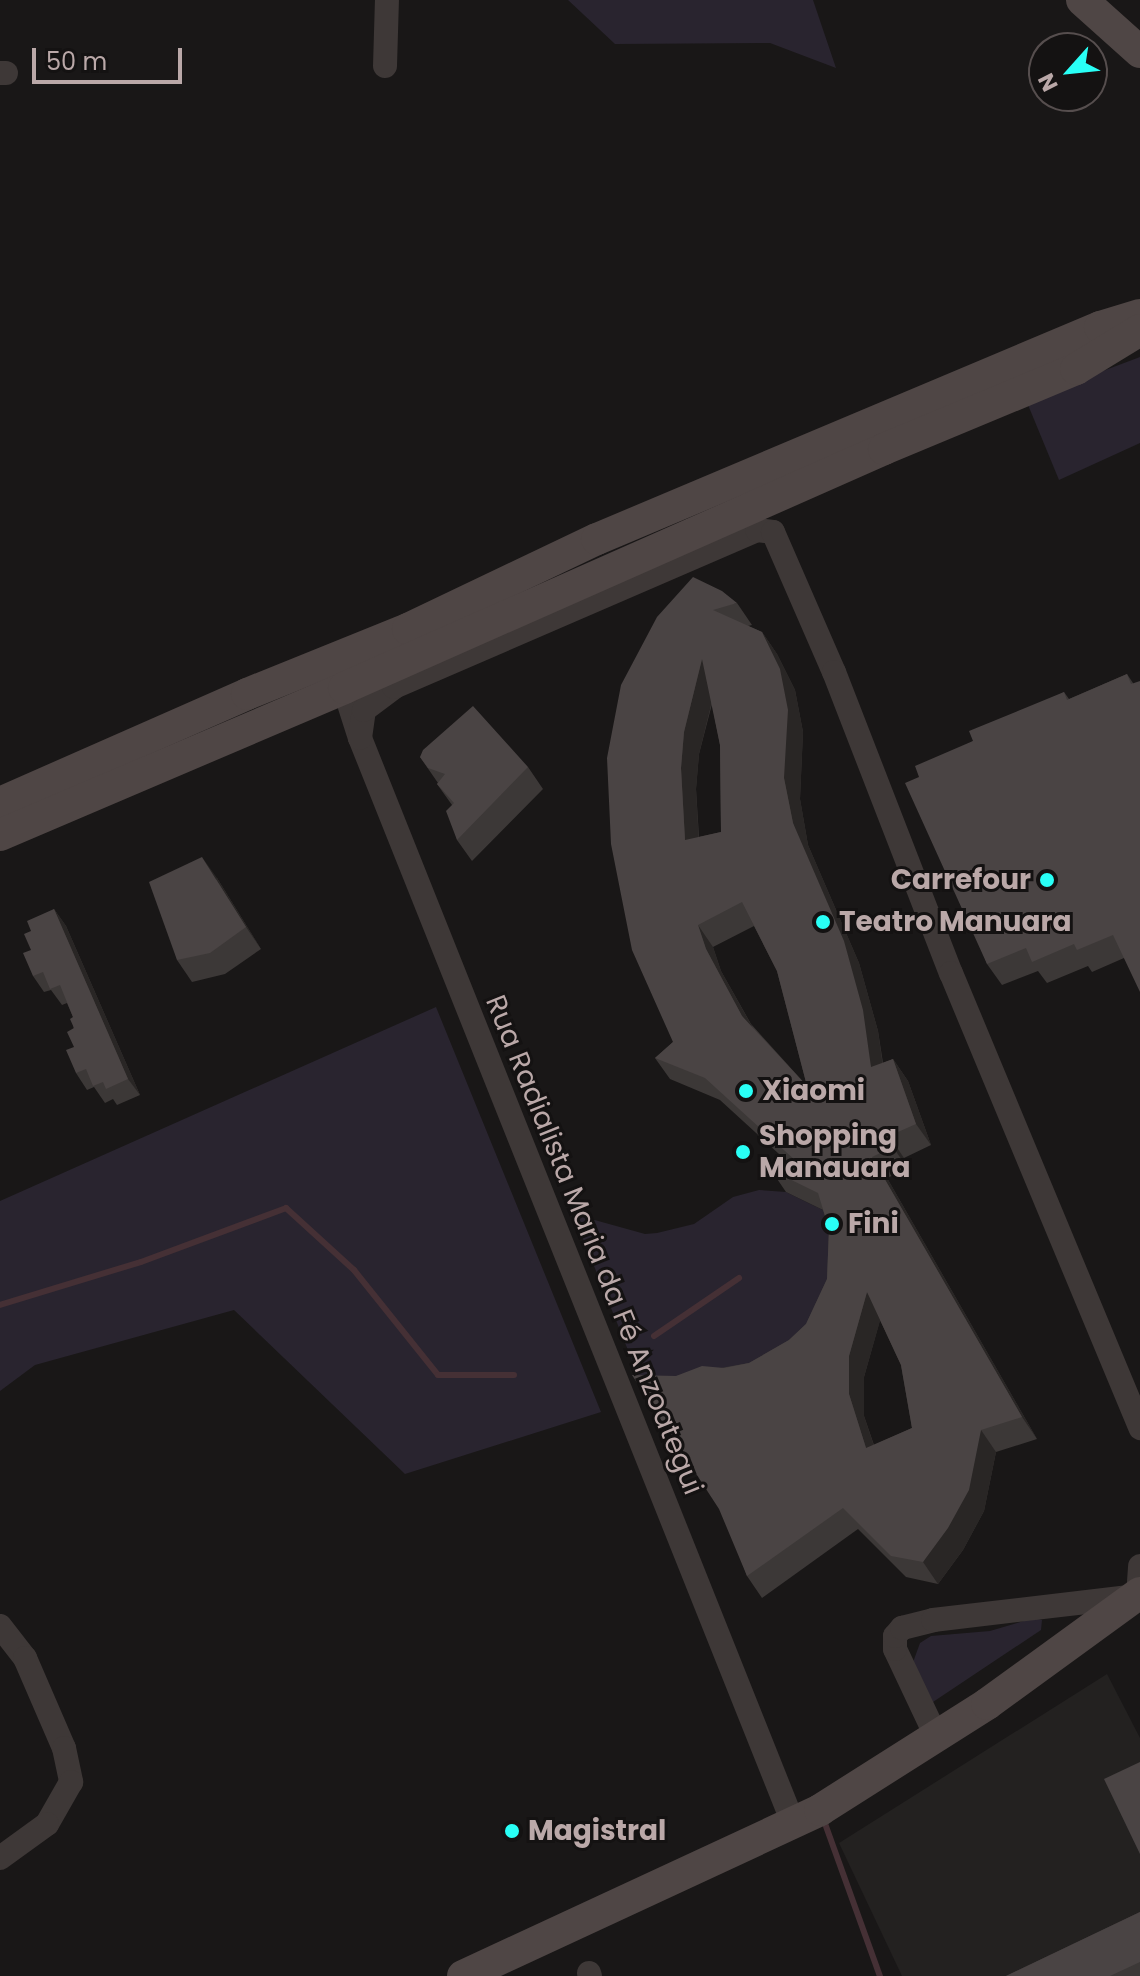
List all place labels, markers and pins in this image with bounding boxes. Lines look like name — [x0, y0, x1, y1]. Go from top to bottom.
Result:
place label: Carrefour — [891, 863, 1031, 897]
marker: Carrefour — [1038, 871, 1056, 889]
place label: Teatro Manuara — [839, 905, 1071, 939]
marker: Teatro Manuara — [814, 913, 832, 931]
place label: Xiaomi — [762, 1074, 865, 1108]
marker: Xiaomi — [737, 1082, 755, 1100]
place label: Shopping Manauara — [759, 1119, 910, 1185]
marker: Shopping Manauara — [734, 1143, 752, 1161]
place label: Fini — [848, 1207, 899, 1241]
marker: Fini — [823, 1215, 841, 1233]
place label: Magistral — [528, 1814, 666, 1848]
marker: Magistral — [503, 1822, 521, 1840]

